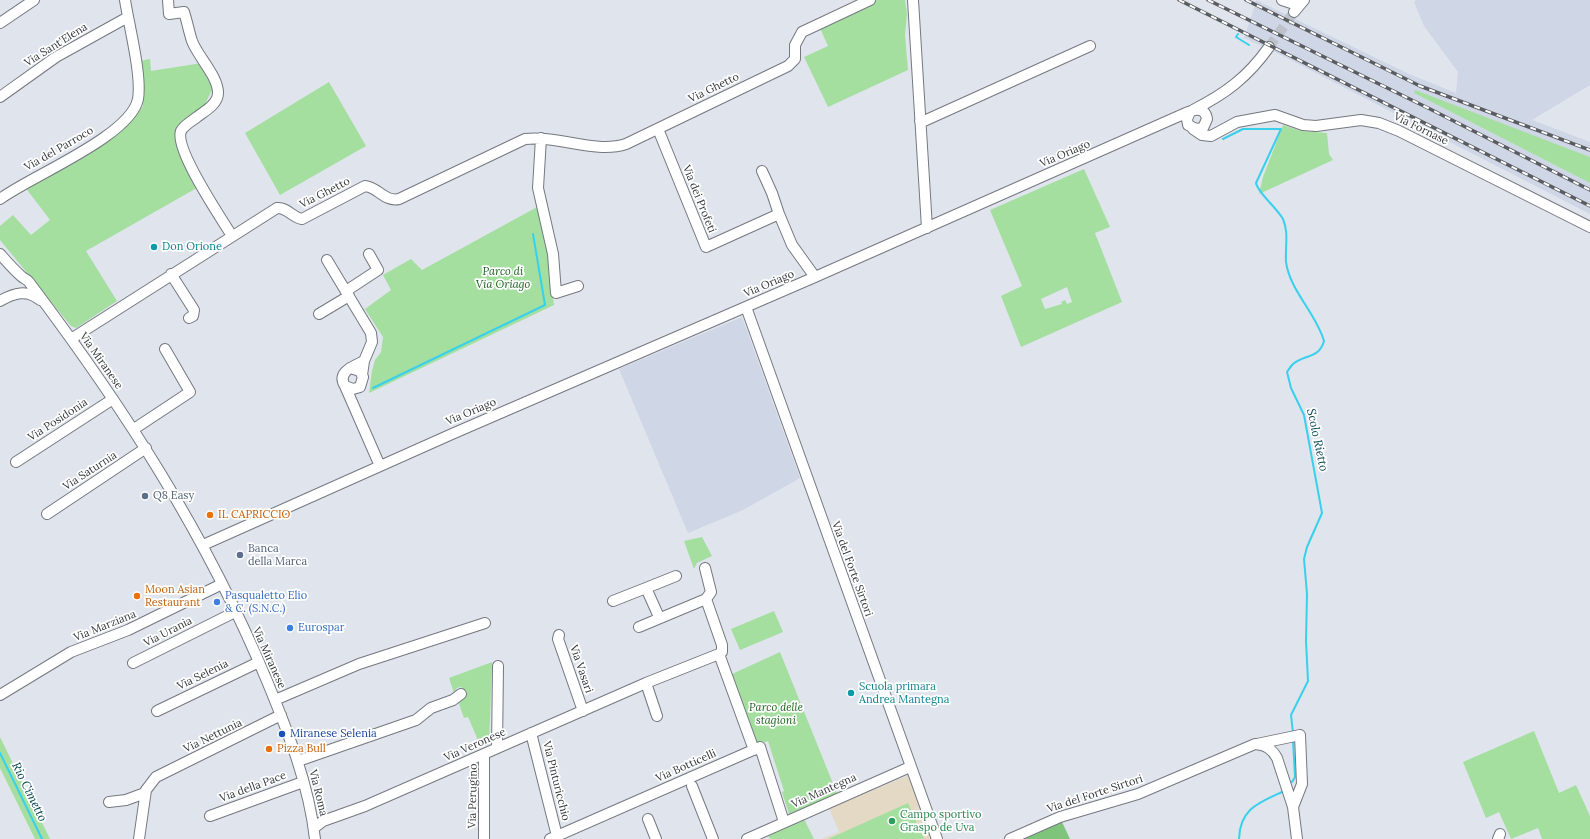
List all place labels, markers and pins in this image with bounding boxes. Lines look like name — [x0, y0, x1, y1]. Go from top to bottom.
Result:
place label: Don Orione — [162, 240, 222, 254]
marker: Don Orione — [149, 242, 159, 252]
place label: Q8 Easy — [153, 489, 194, 503]
marker: Q8 Easy — [140, 491, 150, 501]
place label: IL CAPRICCIO — [218, 508, 290, 522]
marker: IL CAPRICCIO — [205, 510, 215, 520]
place label: Banca della Marca — [248, 542, 307, 568]
marker: Banca della Marca — [235, 550, 245, 560]
place label: Moon Asian Restaurant — [145, 583, 205, 609]
place label: Pasqualetto Elio & C. (S.N.C.) — [225, 589, 307, 615]
marker: Moon Asian Restaurant — [132, 591, 142, 601]
marker: Pasqualetto Elio & C. (S.N.C.) — [212, 597, 222, 607]
place label: Eurospar — [298, 621, 345, 635]
marker: Eurospar — [285, 623, 295, 633]
place label: Scuola primara Andrea Mantegna — [859, 680, 949, 706]
marker: Scuola primara Andrea Mantegna — [846, 688, 856, 698]
place label: Miranese Selenia — [290, 727, 377, 741]
marker: Miranese Selenia — [277, 729, 287, 739]
place label: Pizza Bull — [277, 742, 326, 756]
marker: Pizza Bull — [264, 744, 274, 754]
place label: Campo sportivo Graspo de Uva — [900, 808, 981, 834]
marker: Campo sportivo Graspo de Uva — [887, 816, 897, 826]

